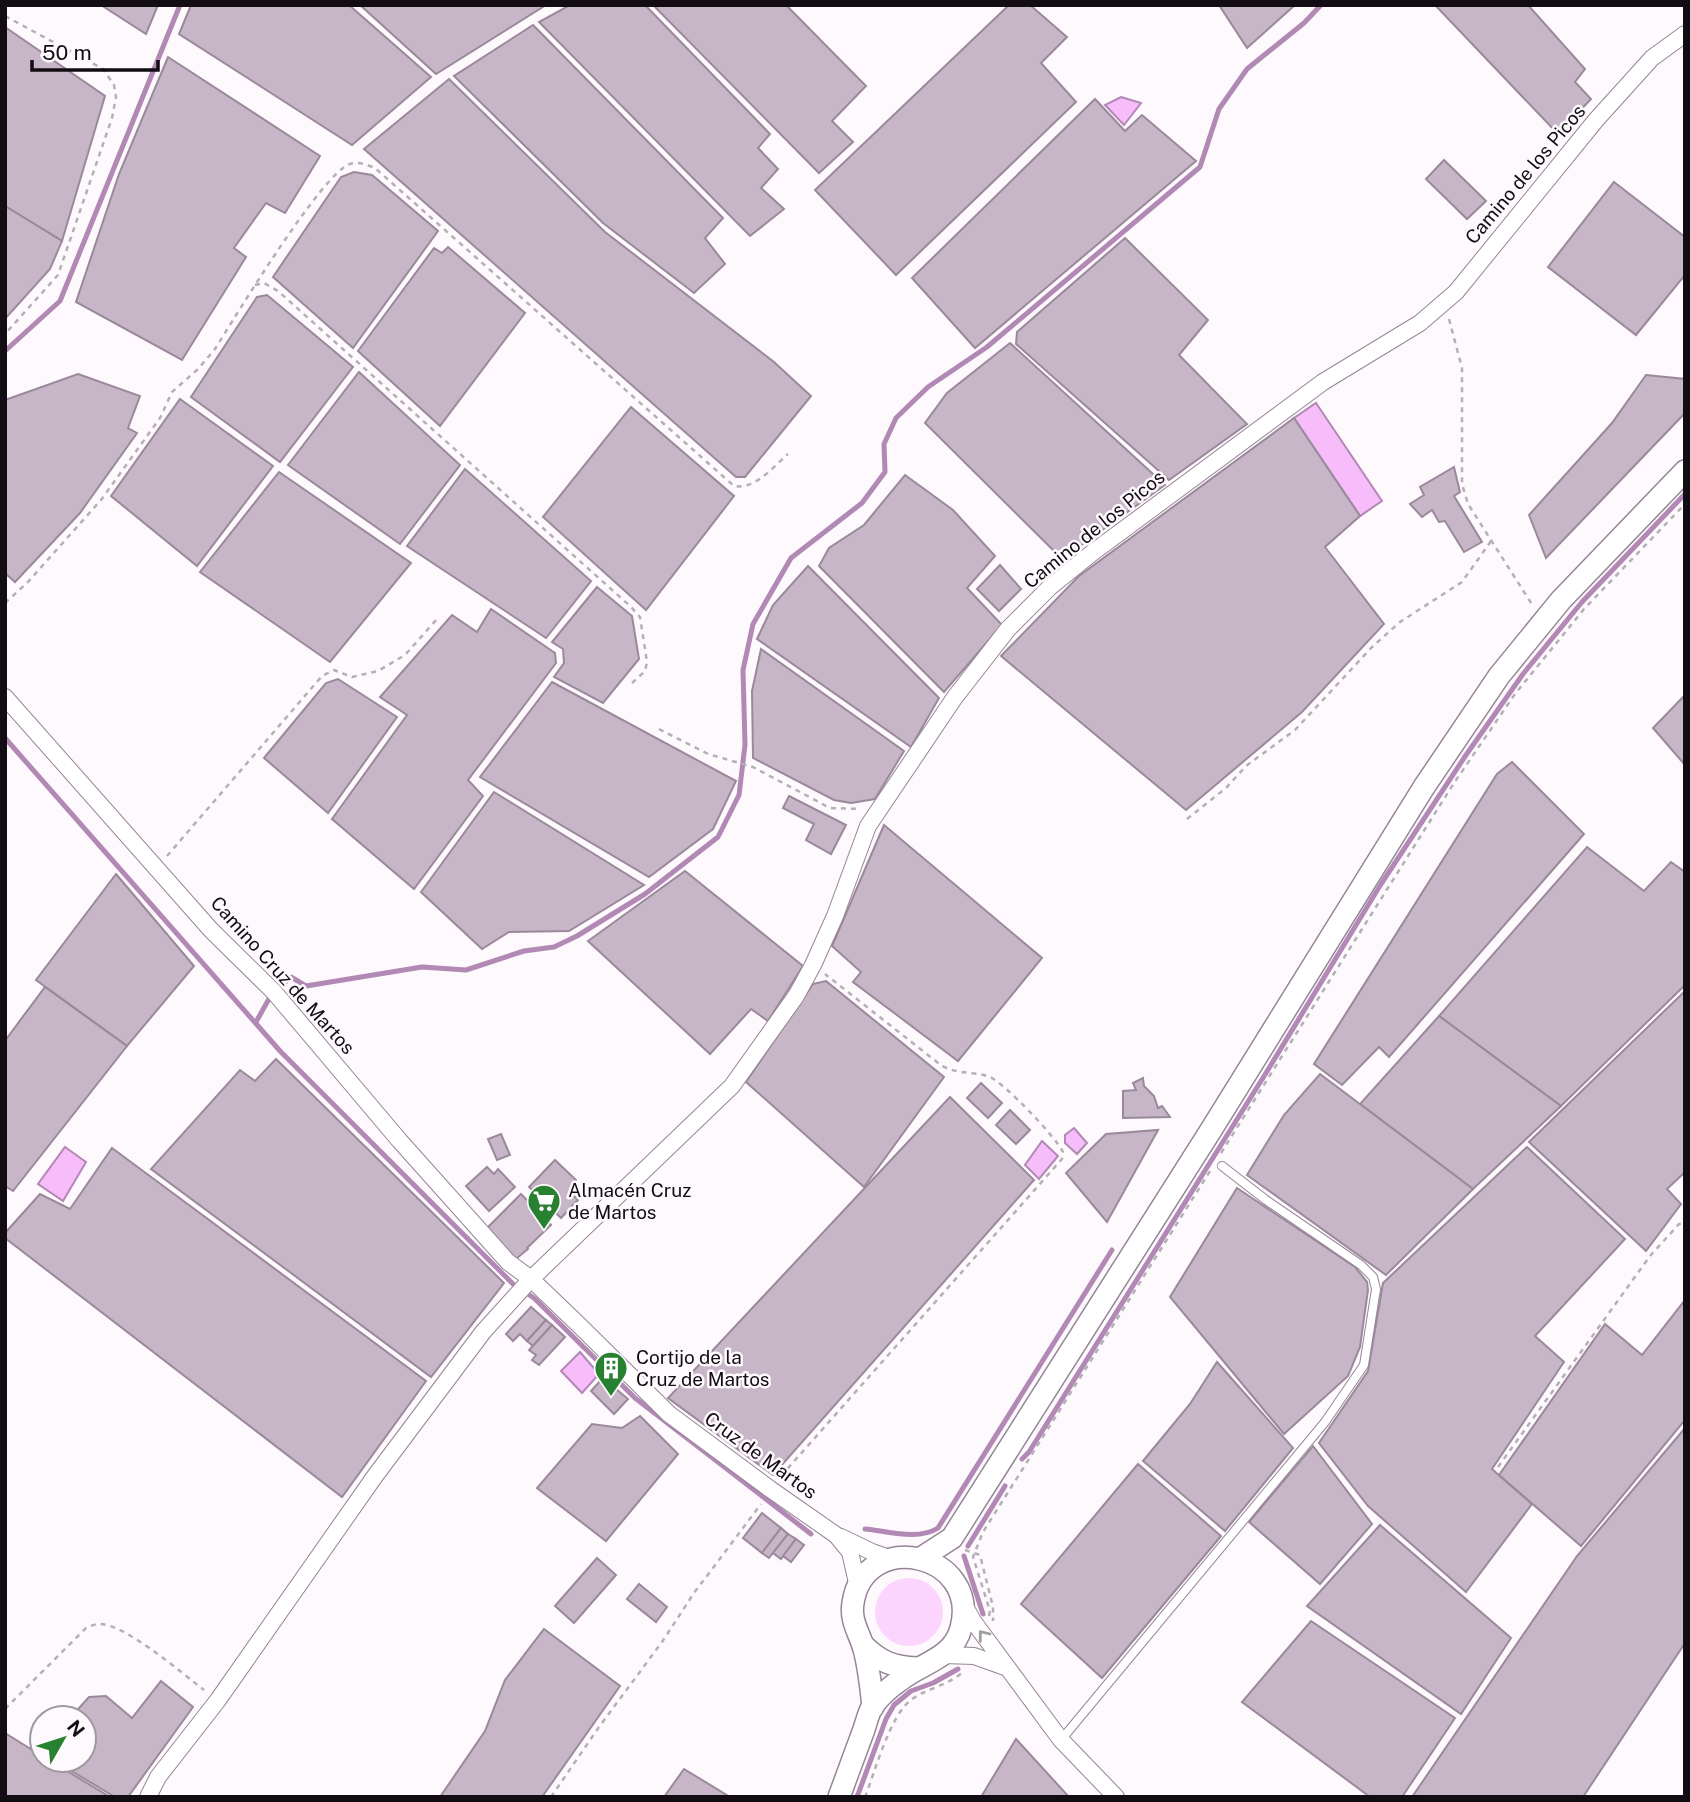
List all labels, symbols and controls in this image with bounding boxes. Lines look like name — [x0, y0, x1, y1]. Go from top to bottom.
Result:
scale bar — [32, 28, 158, 72]
text: 50 m — [42, 40, 92, 65]
street label: Camino de los Picos — [1460, 100, 1590, 248]
street label: Camino de los Picos — [1019, 465, 1169, 593]
street label: Camino Cruz de Martos — [206, 892, 360, 1058]
place label: Almacén Cruz de Martos — [568, 1179, 691, 1223]
supermarket icon: Almacén Cruz de Martos — [525, 1182, 563, 1231]
place label: Cortijo de la Cruz de Martos — [636, 1346, 769, 1390]
building icon: Cortijo de la Cruz de Martos — [592, 1349, 630, 1398]
street label: Cruz de Martos — [701, 1407, 821, 1503]
one-way arrow — [979, 1630, 992, 1643]
north arrow — [28, 1704, 98, 1774]
text: N — [63, 1716, 89, 1741]

